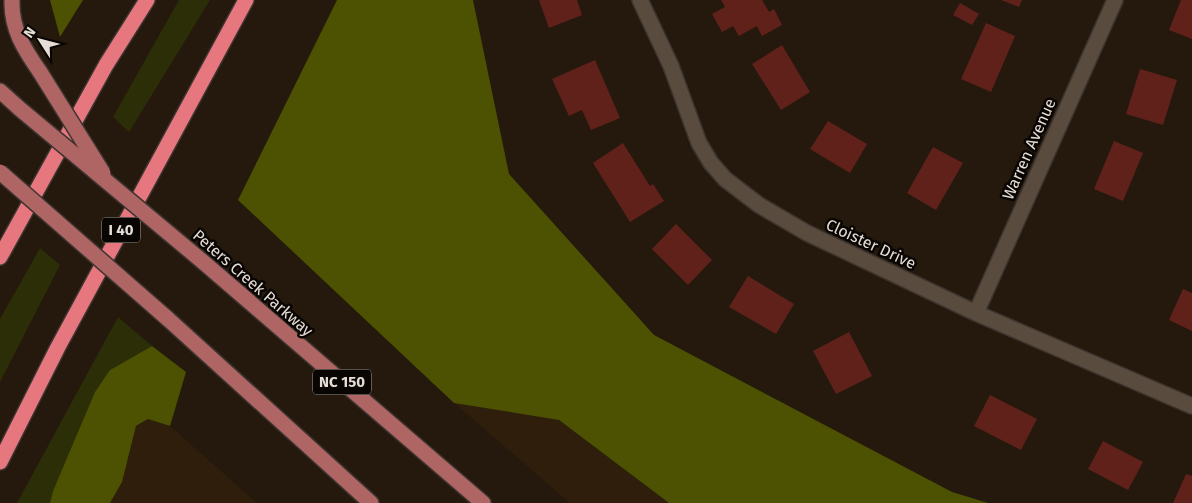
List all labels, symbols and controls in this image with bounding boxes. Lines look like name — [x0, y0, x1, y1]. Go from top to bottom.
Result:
north arrow — [15, 15, 65, 65]
text: N — [20, 24, 39, 41]
street label: Warren Avenue — [998, 95, 1060, 203]
street label: Cloister Drive — [823, 215, 919, 273]
road number: I 40 — [102, 218, 140, 242]
street label: Peters Creek Parkway — [189, 226, 317, 340]
road number: NC 150 — [313, 370, 371, 394]

